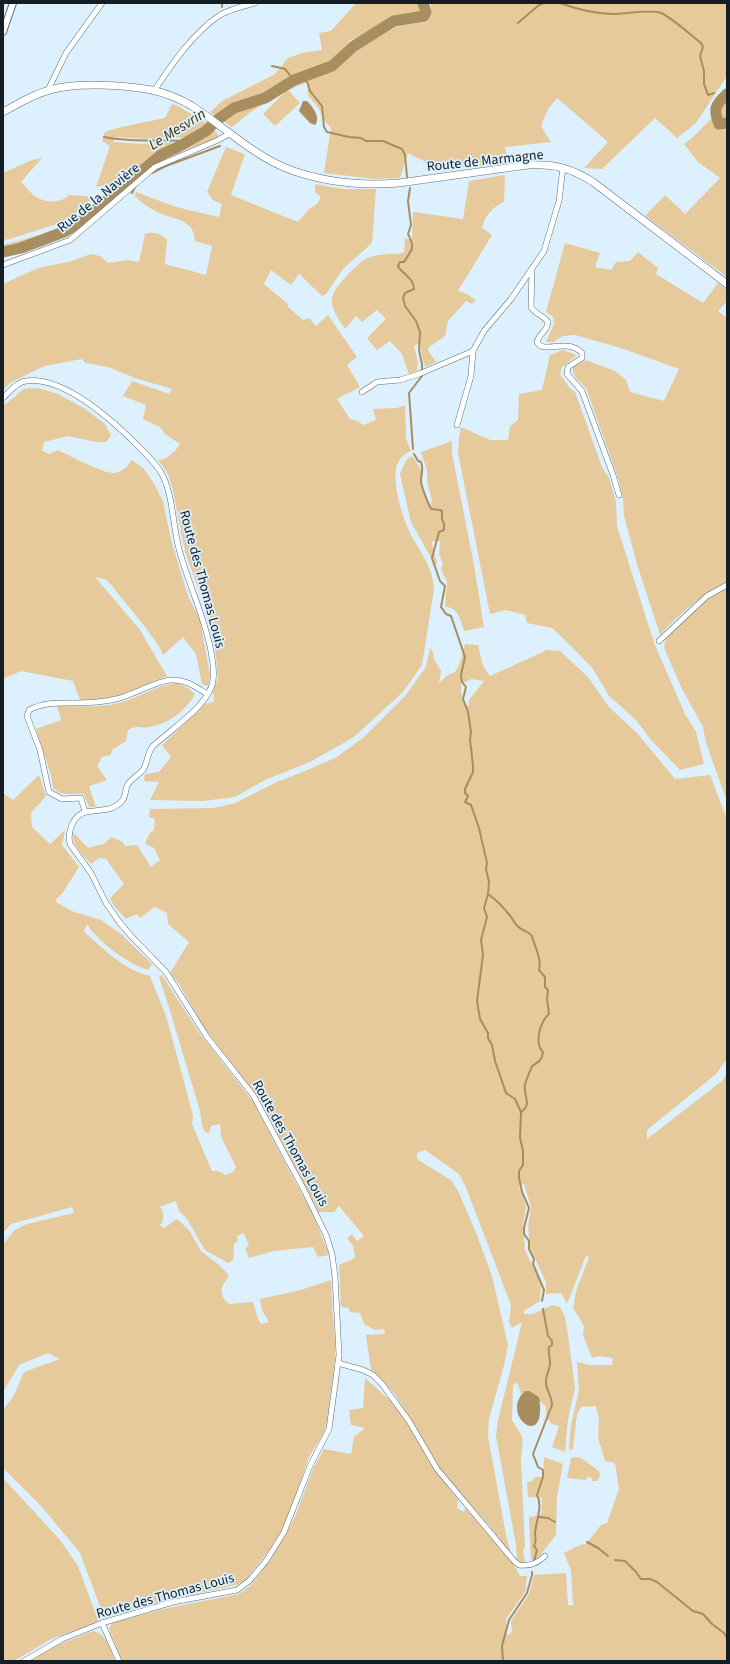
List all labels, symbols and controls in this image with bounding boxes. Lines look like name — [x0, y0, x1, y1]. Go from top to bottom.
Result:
water label: Le Mesvrin — [145, 104, 210, 155]
street label: Route de Marmagne — [426, 145, 544, 177]
street label: Rue de la Navière — [53, 158, 144, 237]
street label: Route des Thomas Louis — [174, 508, 230, 650]
street label: Route des Thomas Louis — [247, 1077, 333, 1210]
street label: Route des Thomas Louis — [94, 1568, 236, 1624]

